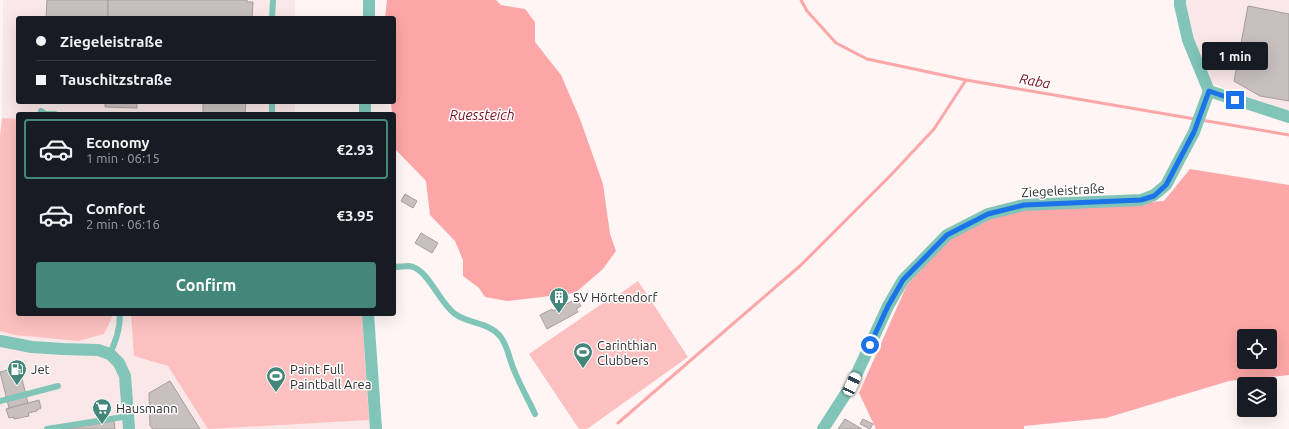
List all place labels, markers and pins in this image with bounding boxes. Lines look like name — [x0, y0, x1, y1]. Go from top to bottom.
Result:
building icon: SV Hörtendorf — [548, 286, 570, 314]
place label: SV Hörtendorf — [573, 290, 657, 304]
place label: Carinthian Clubbers — [597, 338, 657, 367]
sports icon: Carinthian Clubbers — [572, 341, 594, 369]
fuel station icon: Jet — [6, 358, 28, 386]
place label: Jet — [31, 362, 50, 376]
place label: Paint Full Paintball Area — [290, 362, 371, 391]
sports icon: Paint Full Paintball Area — [265, 365, 287, 393]
supermarket icon: Hausmann — [91, 397, 113, 425]
place label: Hausmann — [116, 401, 178, 415]

